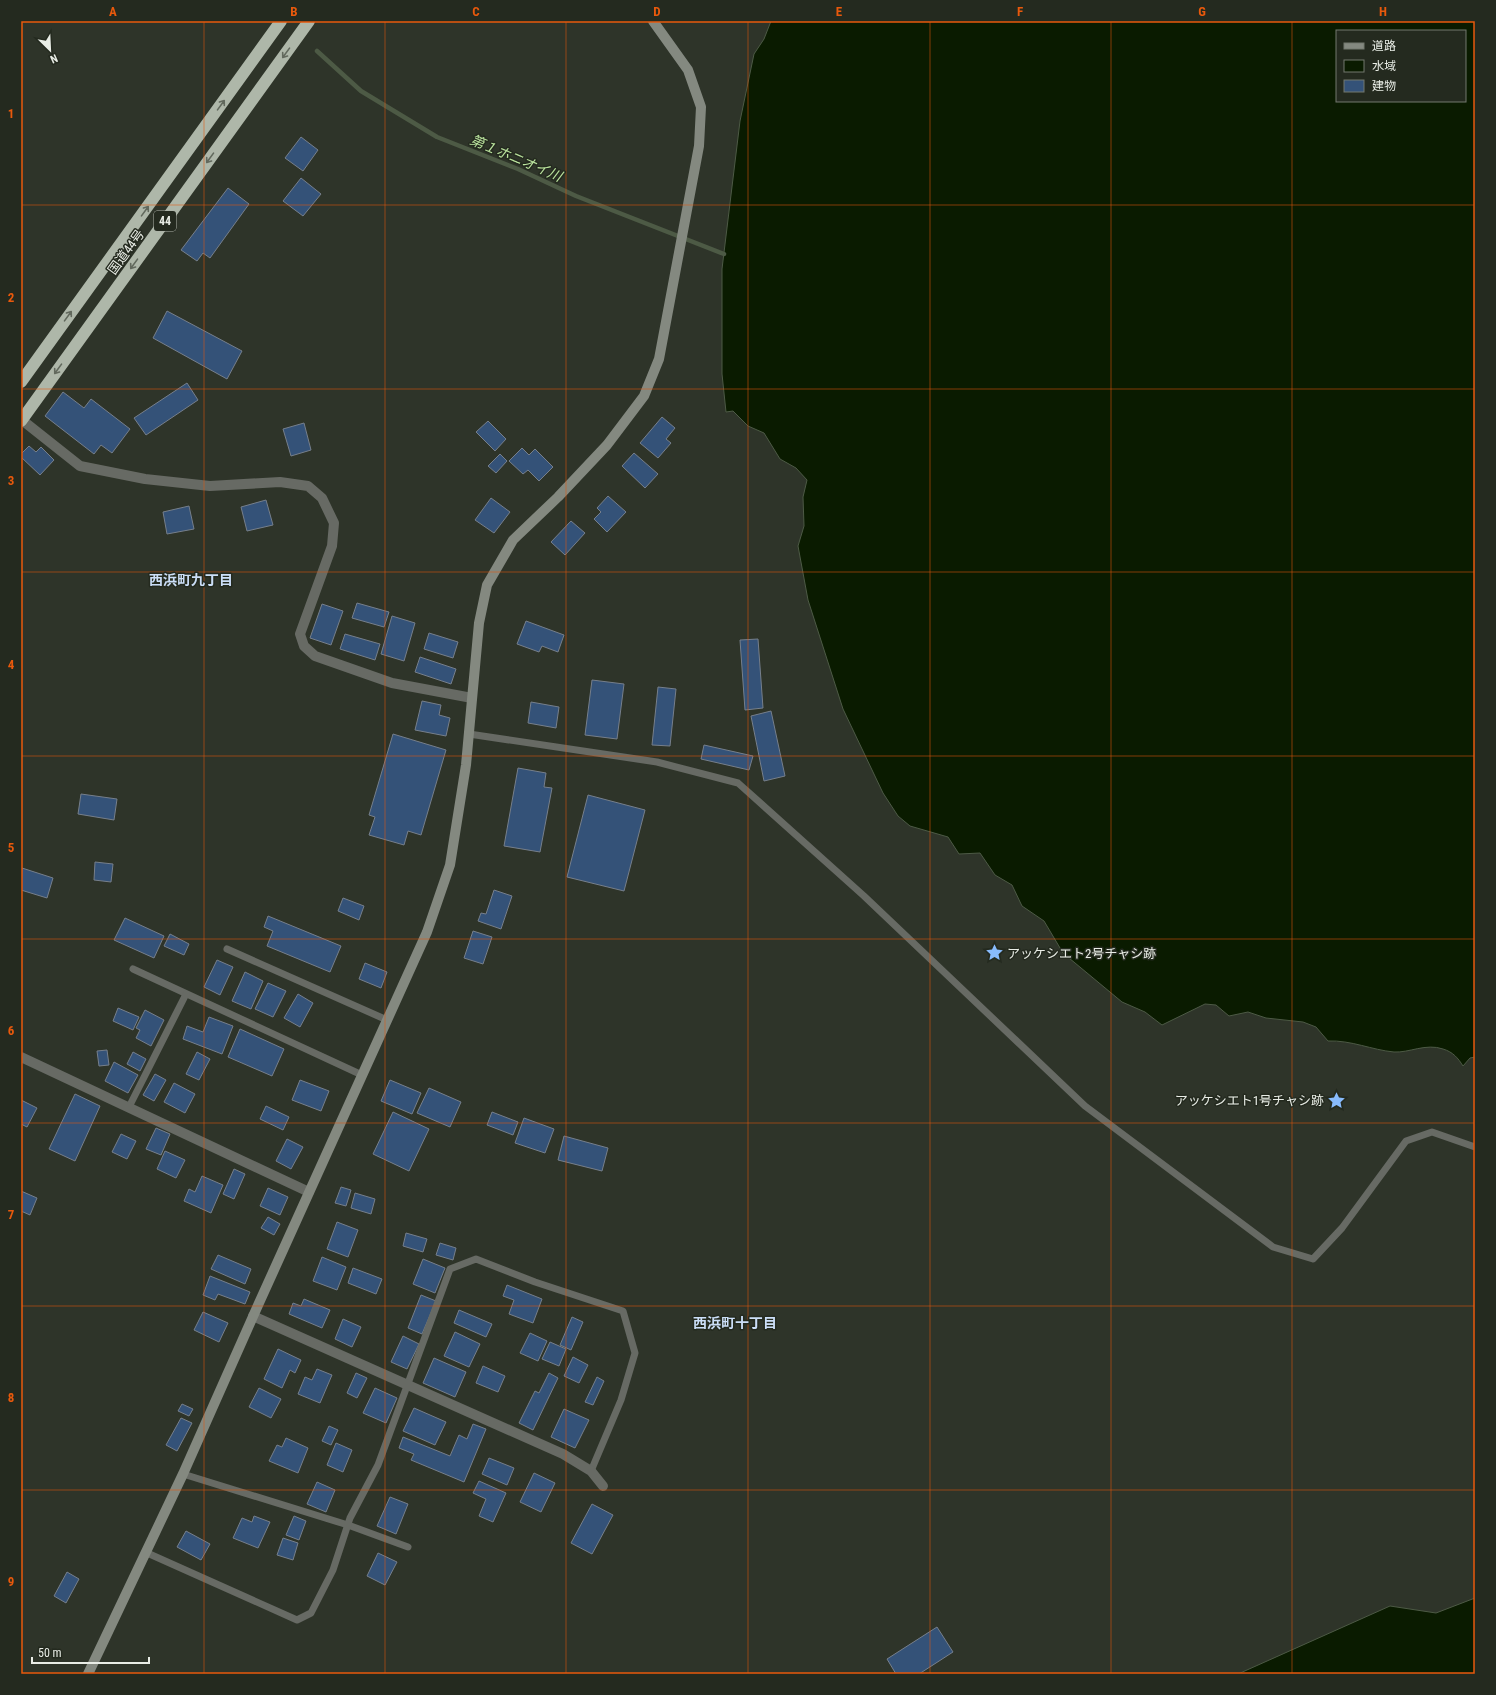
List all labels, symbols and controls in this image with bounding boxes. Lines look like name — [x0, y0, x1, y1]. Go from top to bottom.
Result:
text: A — [109, 4, 117, 19]
text: B — [290, 4, 298, 19]
text: C — [472, 4, 480, 19]
text: D — [653, 4, 661, 19]
text: E — [836, 4, 843, 19]
text: F — [1017, 4, 1023, 19]
text: G — [1198, 4, 1206, 19]
text: H — [1379, 4, 1387, 19]
north arrow — [30, 30, 70, 70]
legend — [1336, 30, 1466, 102]
text: 道路 — [1372, 39, 1396, 53]
one-way arrow — [282, 47, 290, 58]
text: N — [48, 51, 60, 66]
text: 水域 — [1372, 59, 1396, 73]
text: 建物 — [1372, 79, 1396, 93]
one-way arrow — [217, 100, 225, 111]
text: 1 — [8, 106, 14, 121]
water label: 第１ホニオイ川 — [468, 131, 566, 185]
one-way arrow — [206, 152, 214, 163]
one-way arrow — [140, 205, 149, 216]
road number: 44 — [154, 211, 176, 231]
street label: 国道44号 — [105, 227, 147, 277]
one-way arrow — [130, 258, 138, 269]
text: 2 — [8, 290, 15, 305]
one-way arrow — [64, 311, 73, 322]
one-way arrow — [54, 363, 62, 374]
text: 3 — [8, 473, 14, 488]
district label: 西浜町九丁目 — [149, 572, 233, 588]
text: 4 — [8, 657, 15, 672]
text: 5 — [8, 840, 15, 855]
place icon: アッケシエト2号チャシ跡 — [984, 943, 1004, 963]
place label: アッケシエト2号チャシ跡 — [1007, 946, 1156, 961]
text: 6 — [8, 1023, 15, 1038]
place icon: アッケシエト1号チャシ跡 — [1327, 1090, 1347, 1110]
place label: アッケシエト1号チャシ跡 — [1175, 1093, 1324, 1108]
text: 7 — [8, 1207, 15, 1222]
district label: 西浜町十丁目 — [693, 1315, 777, 1331]
text: 8 — [8, 1390, 14, 1405]
text: 9 — [8, 1574, 14, 1589]
scale bar — [32, 1639, 149, 1665]
text: 50 m — [38, 1646, 62, 1660]

